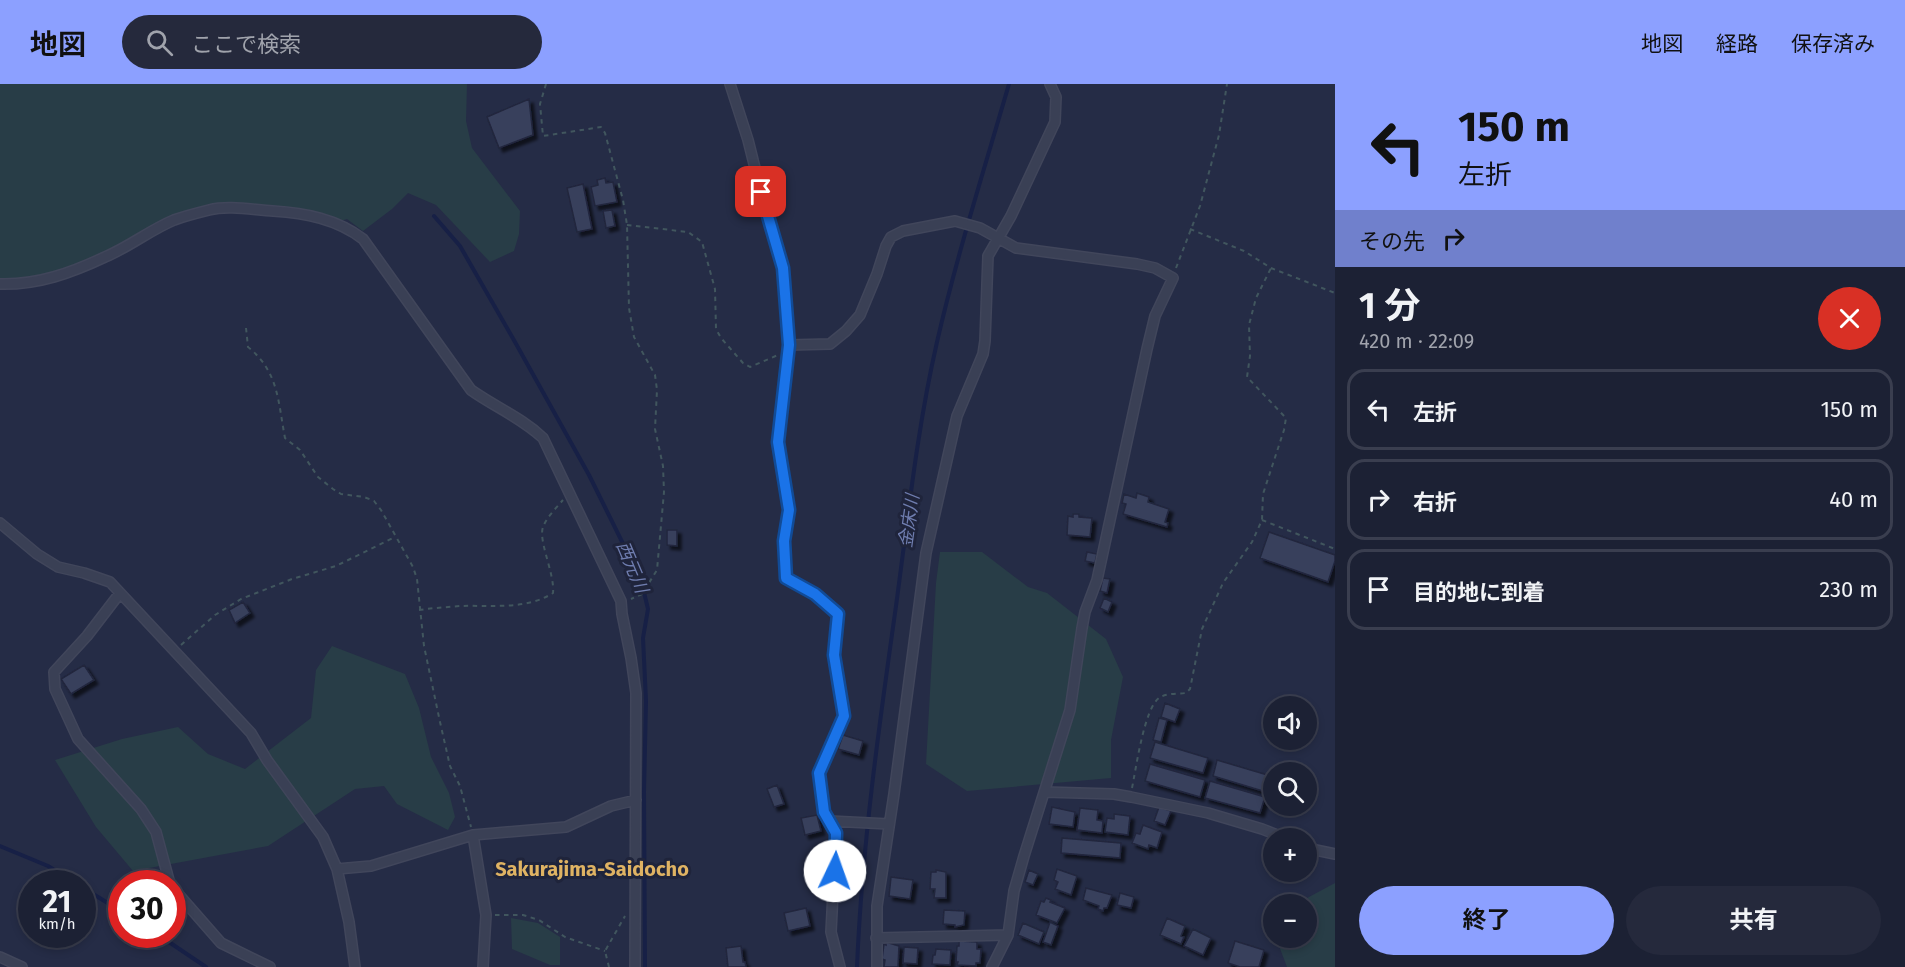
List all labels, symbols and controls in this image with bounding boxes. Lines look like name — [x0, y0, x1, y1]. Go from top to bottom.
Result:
search box — [122, 15, 542, 69]
icon: search — [143, 26, 176, 59]
text: 地図 — [30, 28, 86, 61]
text: ここで検索 — [191, 31, 301, 58]
text: 地図 — [1641, 31, 1683, 57]
text: 経路 — [1716, 31, 1758, 57]
text: 保存済み — [1791, 31, 1875, 57]
text: 150 m — [1458, 102, 1570, 152]
icon: left — [1359, 108, 1437, 186]
text: 左折 — [1458, 159, 1512, 191]
pin — [735, 166, 786, 217]
icon: arrive — [744, 175, 777, 208]
icon: right — [1437, 222, 1470, 255]
text: その先 — [1359, 228, 1425, 255]
text: 1 分 — [1359, 284, 1420, 328]
button: close — [1818, 287, 1881, 350]
text: 420 m · 22:09 — [1359, 329, 1474, 353]
icon: left — [1362, 393, 1395, 426]
text: 150 m — [1820, 396, 1878, 423]
text: 左折 — [1413, 399, 1457, 426]
icon: right — [1362, 483, 1395, 516]
text: 40 m — [1829, 486, 1878, 513]
text: 右折 — [1413, 489, 1457, 516]
water label: 金床川 — [894, 491, 924, 549]
water label: 西元川 — [611, 538, 653, 598]
icon: arrive — [1362, 573, 1395, 606]
text: 230 m — [1819, 576, 1878, 603]
text: 目的地に到着 — [1413, 579, 1545, 606]
map controls — [1263, 696, 1317, 948]
button: sound — [1263, 696, 1317, 750]
button: search — [1263, 762, 1317, 816]
button: + — [1263, 828, 1317, 882]
position arrow — [803, 839, 867, 903]
district label: Sakurajima-Saidocho — [495, 857, 689, 881]
speed limit sign: 30 — [108, 870, 186, 948]
text: 21 — [43, 884, 71, 920]
button: 終了 — [1359, 886, 1614, 955]
button: 共有 — [1626, 886, 1881, 955]
button: − — [1263, 894, 1317, 948]
text: km/h — [38, 915, 76, 933]

